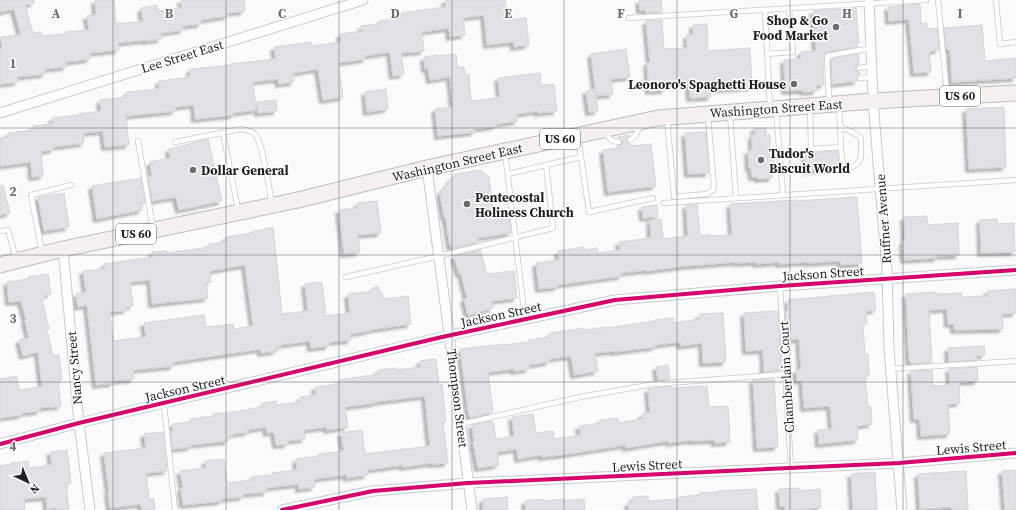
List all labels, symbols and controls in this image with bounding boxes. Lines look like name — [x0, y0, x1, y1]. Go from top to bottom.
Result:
text: A — [52, 5, 61, 22]
text: B — [165, 5, 174, 22]
text: C — [278, 5, 286, 22]
text: D — [390, 5, 400, 22]
text: E — [504, 5, 512, 22]
text: F — [617, 5, 625, 22]
text: G — [730, 5, 739, 22]
text: H — [842, 5, 852, 22]
text: I — [957, 5, 963, 22]
place label: Shop & Go Food Market — [753, 12, 828, 44]
marker: Shop & Go Food Market — [831, 22, 841, 32]
street label: Lee Street East — [139, 36, 226, 77]
text: 1 — [9, 55, 17, 72]
place label: Leonoro's Spaghetti House — [628, 76, 786, 93]
marker: Leonoro's Spaghetti House — [789, 79, 799, 89]
road number: US 60 — [940, 86, 980, 106]
street label: Washington Street East — [709, 95, 844, 122]
road number: US 60 — [540, 129, 580, 149]
street label: Washington Street East — [390, 139, 525, 186]
place label: Tudor's Biscuit World — [769, 145, 850, 177]
marker: Tudor's Biscuit World — [756, 155, 766, 165]
place label: Dollar General — [201, 162, 289, 179]
marker: Dollar General — [188, 165, 198, 175]
street label: Ruffner Avenue — [872, 173, 895, 265]
text: 2 — [9, 183, 17, 200]
place label: Pentecostal Holiness Church — [475, 189, 574, 221]
marker: Pentecostal Holiness Church — [462, 199, 472, 209]
road number: US 60 — [116, 224, 156, 244]
street label: Jackson Street — [781, 262, 865, 285]
street label: Jackson Street — [458, 298, 544, 331]
text: 3 — [9, 310, 17, 327]
street label: Chamberlain Court — [775, 320, 798, 433]
street label: Nancy Street — [63, 330, 86, 405]
street label: Thompson Street — [443, 348, 472, 449]
street label: Jackson Street — [142, 371, 228, 406]
street label: Lewis Street — [935, 436, 1008, 459]
text: 4 — [9, 438, 17, 455]
street label: Lewis Street — [611, 455, 683, 476]
north arrow — [8, 462, 48, 502]
text: N — [27, 481, 43, 497]

